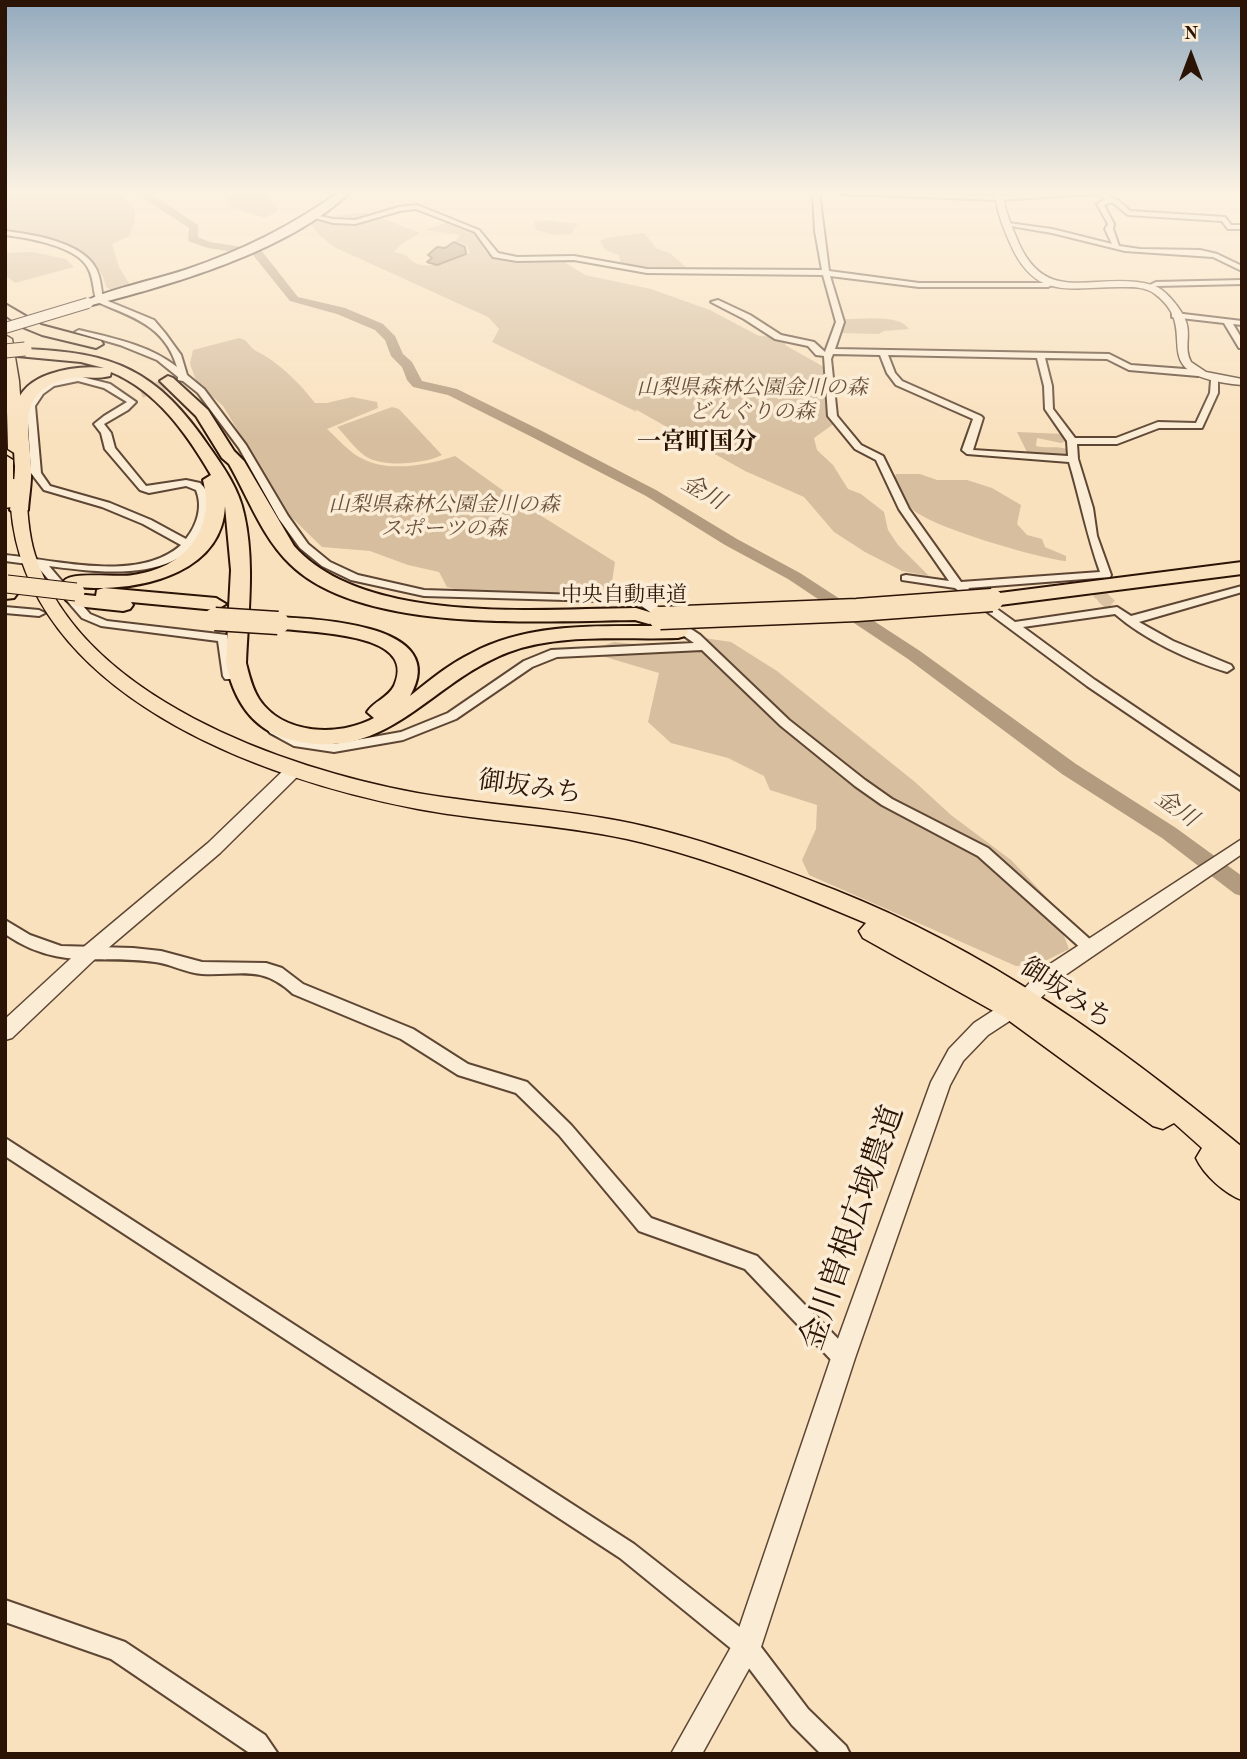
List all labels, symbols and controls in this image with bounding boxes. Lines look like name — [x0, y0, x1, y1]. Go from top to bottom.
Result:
north arrow — [1156, 21, 1226, 91]
text: N — [1184, 25, 1198, 44]
park label: 山梨県森林公園金川の森 どんぐりの森 — [637, 375, 867, 425]
district label: 一宮町国分 — [637, 429, 757, 457]
water label: 金川 — [676, 470, 730, 516]
park label: 山梨県森林公園金川の森 スポーツの森 — [329, 492, 559, 542]
street label: 中央自動車道 — [561, 582, 687, 608]
street label: 御坂みち — [476, 765, 584, 811]
water label: 金川 — [1149, 785, 1203, 833]
street label: 御坂みち — [1014, 952, 1118, 1036]
street label: 金川曽根広域農道 — [793, 1101, 913, 1355]

